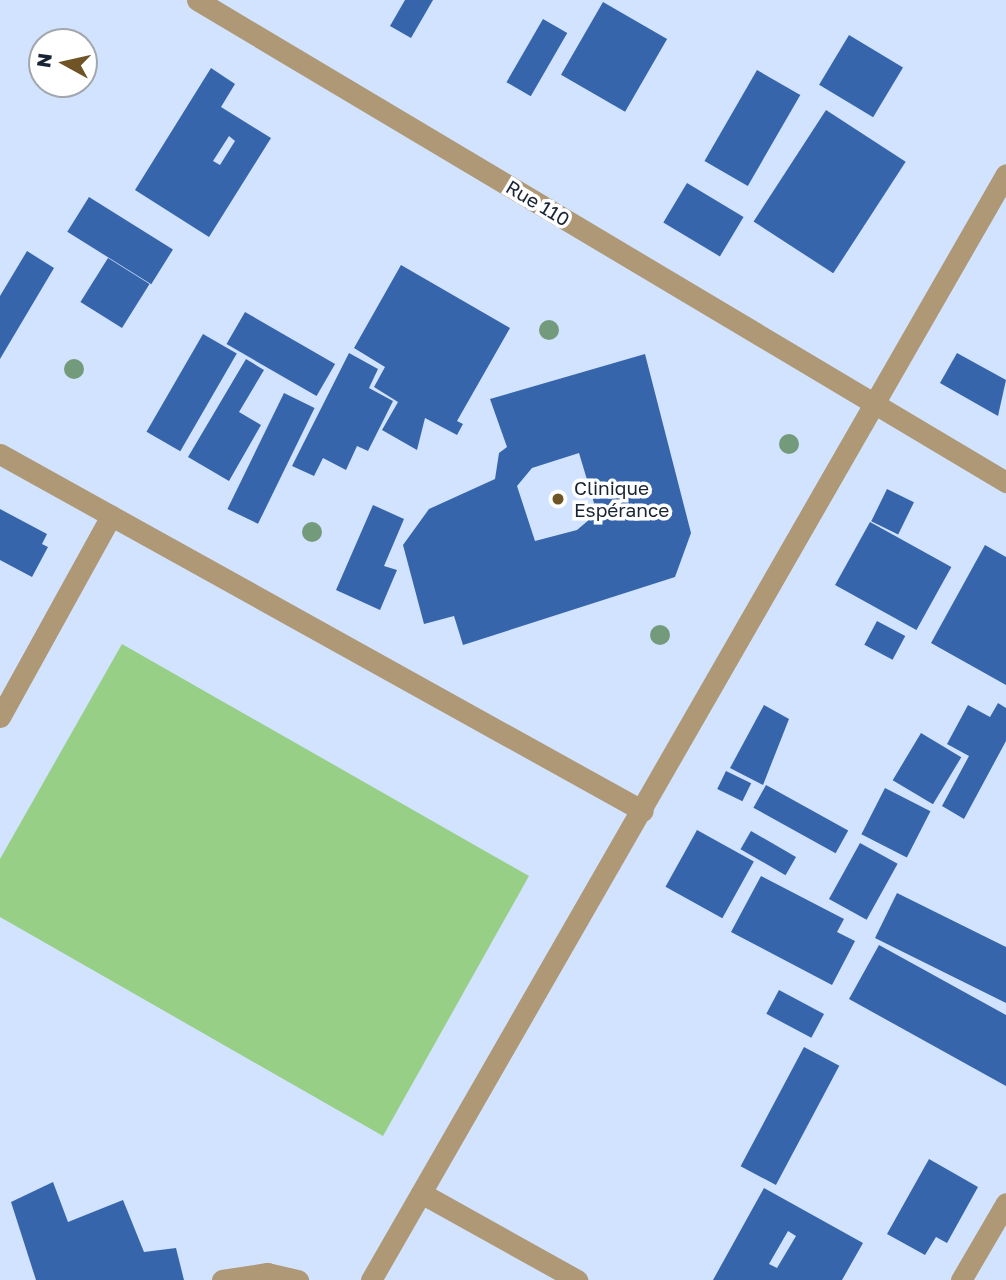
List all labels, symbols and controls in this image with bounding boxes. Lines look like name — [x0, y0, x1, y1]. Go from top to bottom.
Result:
north arrow — [28, 28, 98, 98]
text: N — [31, 52, 56, 69]
street label: Rue 110 — [502, 175, 574, 231]
place label: Clinique Espérance — [574, 477, 669, 521]
marker: Clinique Espérance — [548, 489, 568, 509]

